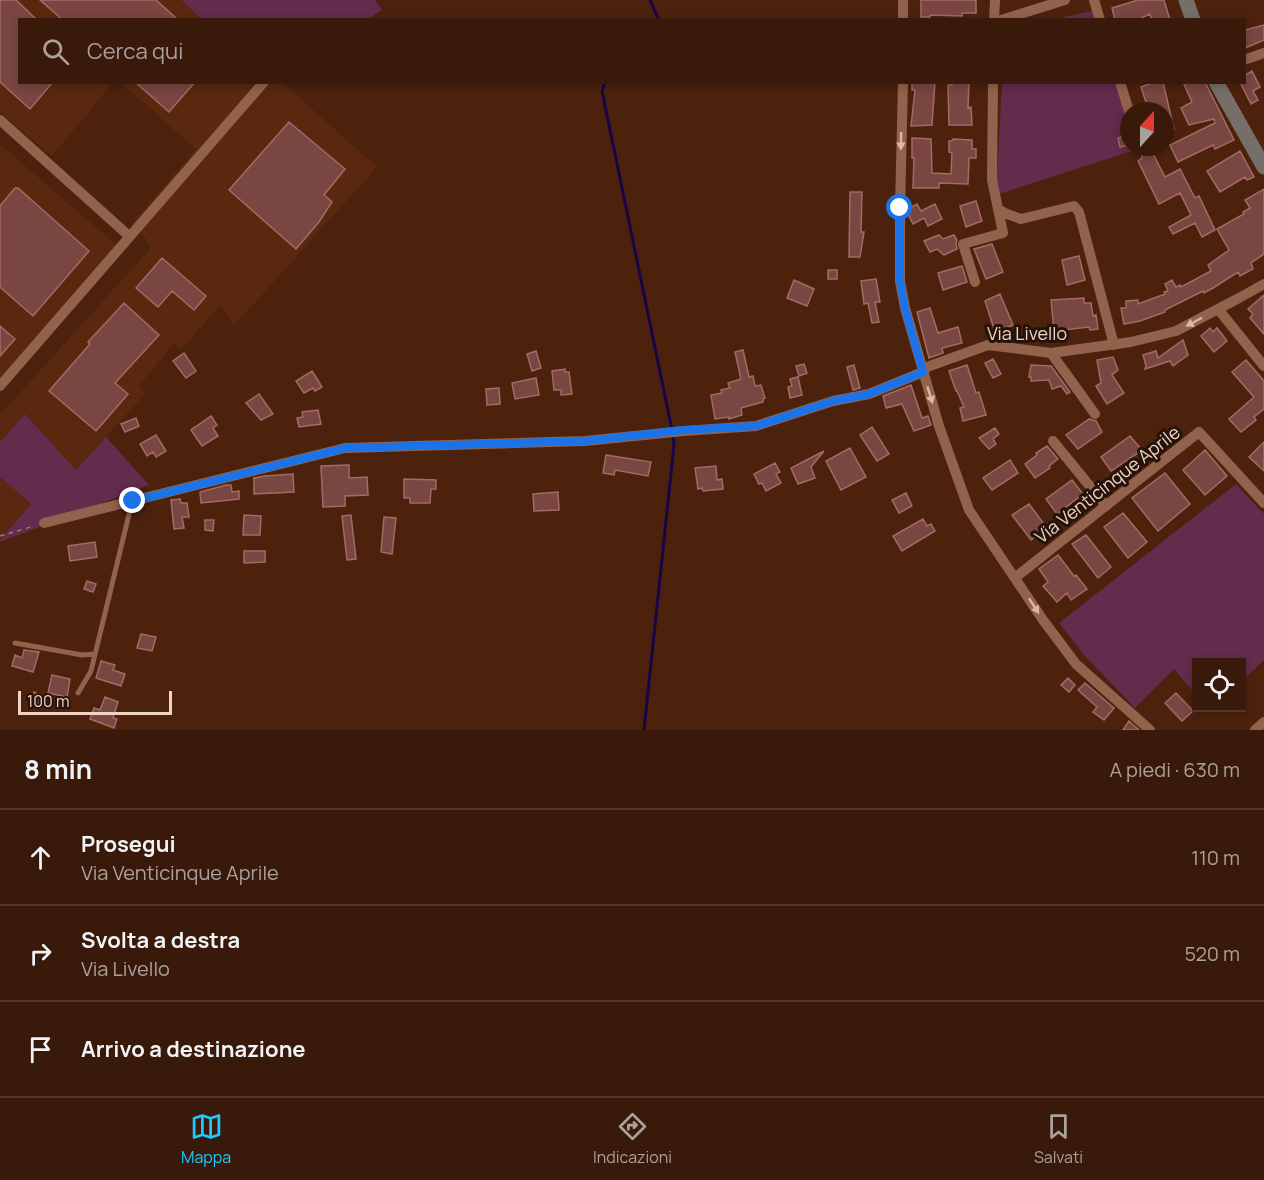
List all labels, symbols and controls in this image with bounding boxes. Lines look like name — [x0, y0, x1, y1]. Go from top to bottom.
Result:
search box — [18, 18, 1246, 84]
icon: search — [39, 35, 72, 68]
text: Cerca qui — [87, 36, 183, 66]
north arrow — [1120, 102, 1174, 156]
one-way arrow — [897, 131, 906, 150]
route start — [886, 194, 912, 220]
one-way arrow — [1185, 317, 1202, 327]
street label: Via Livello — [987, 321, 1067, 345]
one-way arrow — [926, 386, 935, 404]
street label: Via Venticinque Aprile — [1029, 420, 1185, 548]
route end — [119, 487, 145, 513]
one-way arrow — [1028, 597, 1040, 613]
map controls — [1192, 658, 1246, 712]
button: locate — [1192, 658, 1246, 712]
scale bar — [18, 688, 172, 716]
text: 100 m — [27, 690, 70, 712]
text: 8 min — [24, 751, 92, 787]
text: A piedi · 630 m — [1109, 756, 1240, 783]
text: Prosegui — [81, 829, 176, 859]
icon: ahead — [24, 841, 57, 874]
text: 110 m — [1191, 844, 1240, 871]
text: Via Venticinque Aprile — [81, 859, 279, 886]
text: Svolta a destra — [81, 925, 240, 955]
icon: right — [24, 937, 57, 970]
text: 520 m — [1184, 940, 1240, 967]
text: Via Livello — [81, 955, 170, 982]
icon: arrive — [24, 1033, 57, 1066]
text: Arrivo a destinazione — [81, 1034, 305, 1064]
tab: Mappa — [181, 1110, 231, 1168]
tab: Indicazioni — [593, 1110, 672, 1168]
tab: Salvati — [1034, 1110, 1083, 1168]

